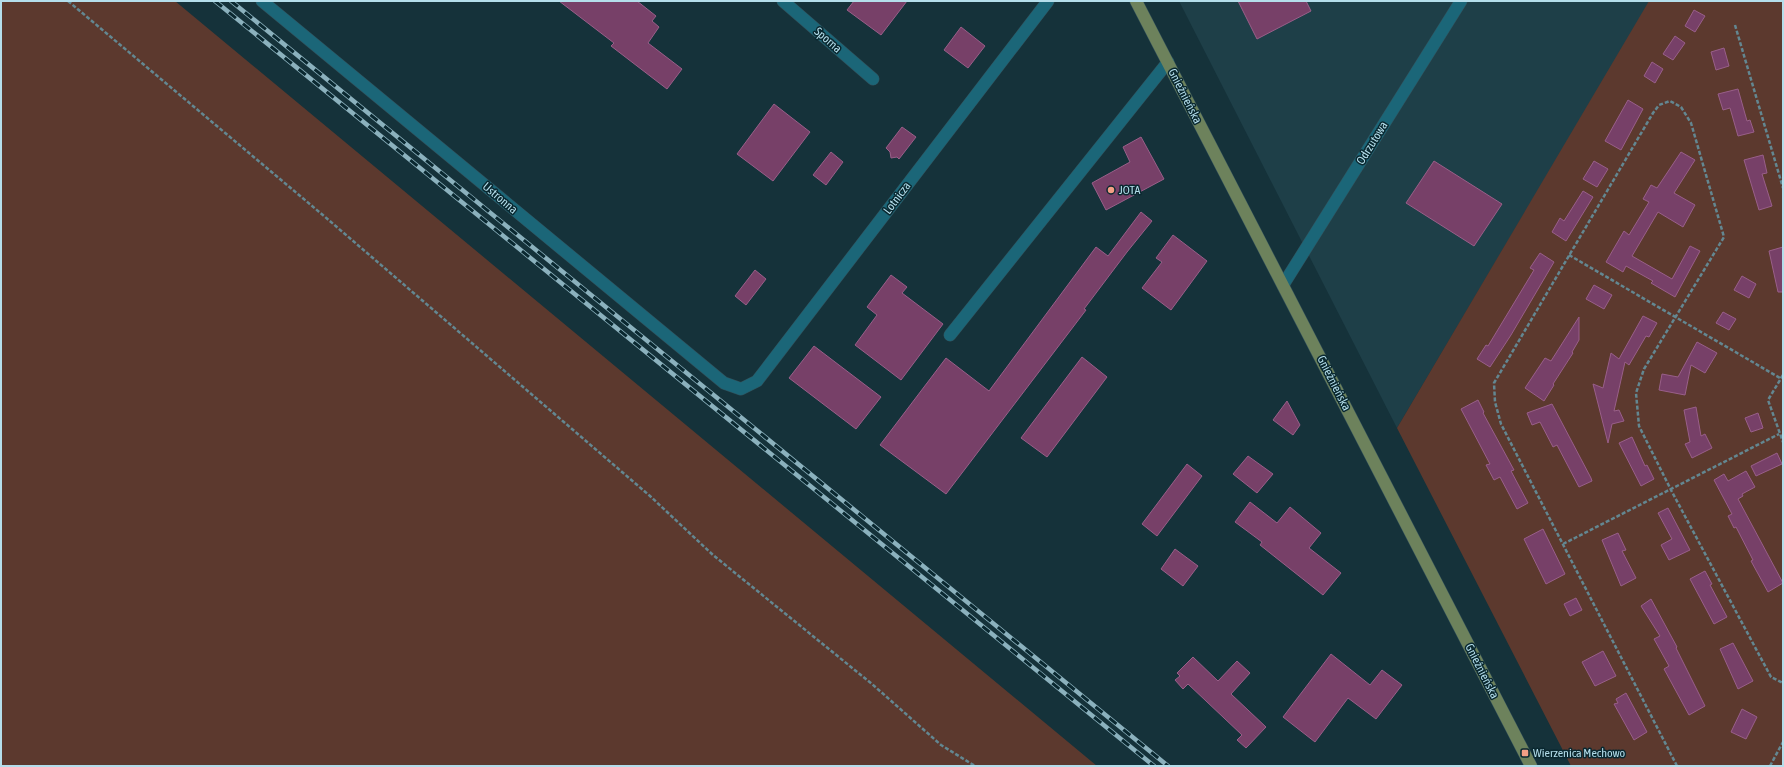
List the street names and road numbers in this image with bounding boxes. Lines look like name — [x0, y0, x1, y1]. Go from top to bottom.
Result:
street label: Sporna — [812, 24, 844, 56]
street label: Gnieźnieńska — [1165, 66, 1205, 126]
street label: Odrzutowa — [1353, 119, 1391, 167]
street label: Ustronna — [480, 179, 520, 217]
street label: Lotnicza — [880, 179, 914, 217]
street label: Gnieźnieńska — [1314, 353, 1354, 413]
street label: Gnieźnieńska — [1462, 641, 1502, 701]

